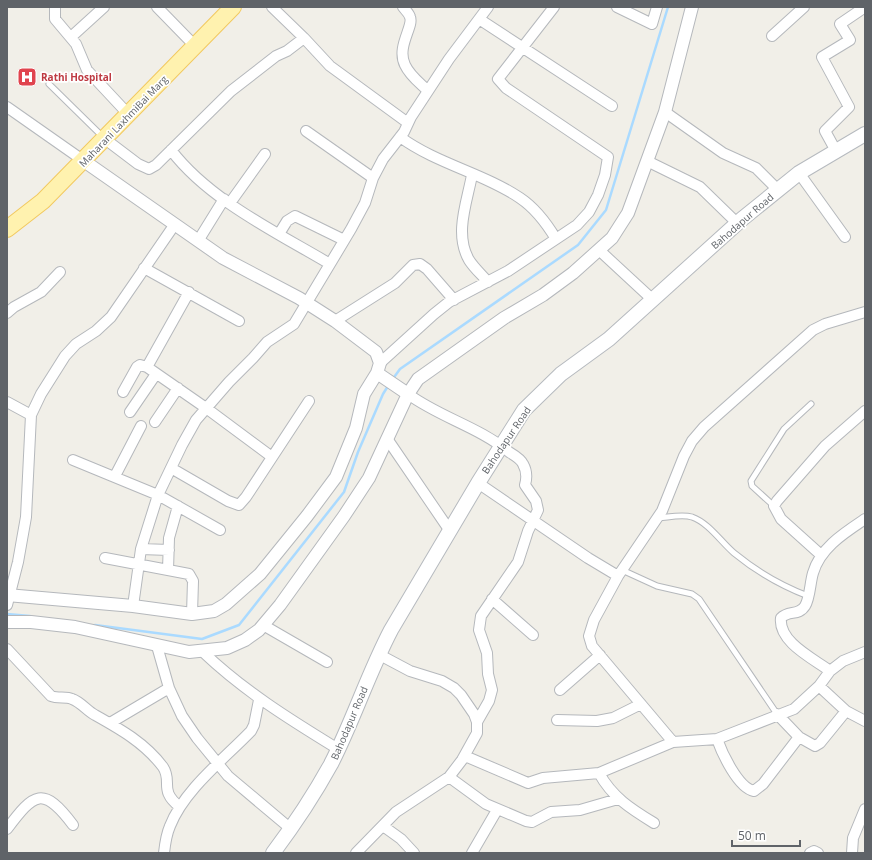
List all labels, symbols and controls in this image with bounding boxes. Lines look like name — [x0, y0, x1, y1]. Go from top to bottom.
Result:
hospital icon: Rathi Hospital — [16, 66, 38, 88]
place label: Rathi Hospital — [41, 70, 112, 84]
street label: Maharani LaxhmiBai Marg — [75, 72, 171, 170]
street label: Bahodapur Road — [708, 190, 776, 252]
street label: Bahodapur Road — [478, 403, 534, 477]
street label: Bahodapur Road — [327, 684, 371, 762]
scale bar — [732, 822, 800, 848]
text: 50 m — [738, 827, 766, 844]

